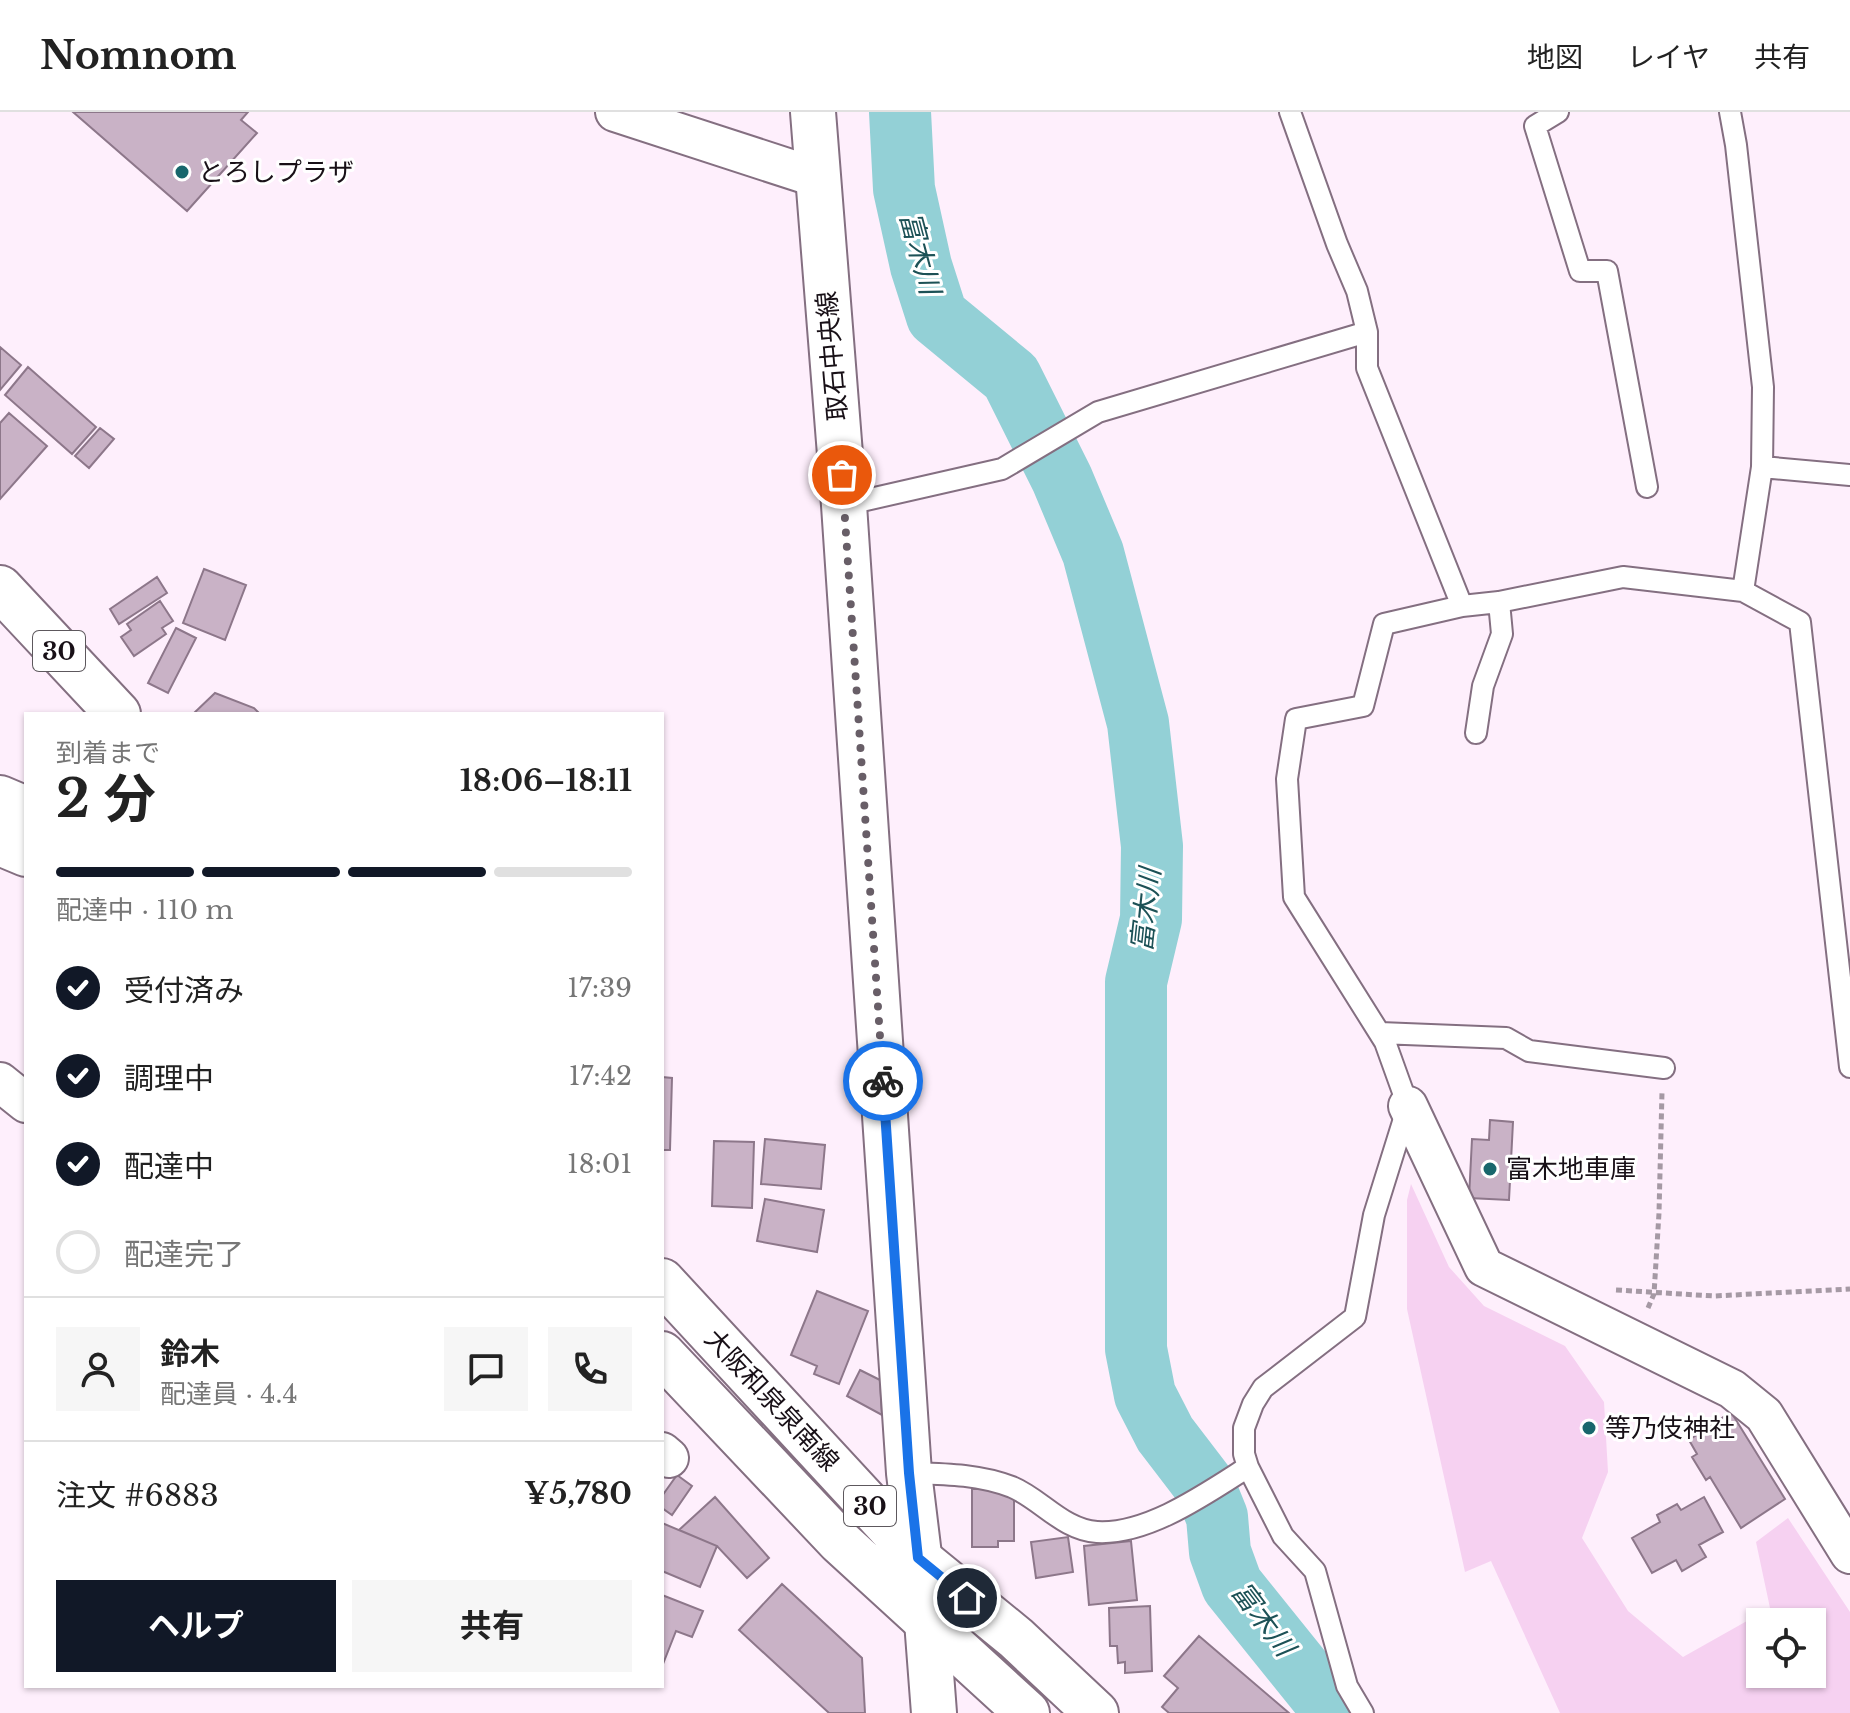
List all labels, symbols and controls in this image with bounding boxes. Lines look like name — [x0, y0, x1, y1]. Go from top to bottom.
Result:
text: Nomnom — [40, 32, 237, 79]
text: 地図 — [1527, 40, 1583, 75]
text: レイヤ — [1627, 40, 1710, 75]
text: 共有 — [1754, 40, 1810, 75]
place label: とろしプラザ — [198, 156, 354, 188]
marker: とろしプラザ — [173, 163, 191, 181]
water label: 富木川 — [892, 208, 949, 301]
street label: 取石中央線 — [810, 290, 854, 422]
pin — [808, 441, 876, 509]
icon: bag — [820, 453, 864, 497]
road number: 30 — [33, 631, 85, 671]
text: 到着まで — [56, 737, 160, 769]
text: 18:06–18:11 — [460, 762, 632, 799]
text: 2 分 — [56, 767, 156, 831]
water label: 富木川 — [1124, 863, 1168, 954]
text: 配達中 · 110 m — [56, 894, 233, 926]
icon: check — [56, 966, 100, 1010]
text: 受付済み — [124, 972, 244, 1009]
text: 17:39 — [567, 972, 632, 1004]
courier — [843, 1041, 923, 1121]
icon: check — [56, 1054, 100, 1098]
icon: bike — [861, 1059, 905, 1103]
text: 調理中 — [124, 1060, 214, 1097]
text: 17:42 — [569, 1060, 632, 1092]
icon: check — [56, 1142, 100, 1186]
text: 配達中 — [124, 1148, 214, 1185]
text: 18:01 — [567, 1148, 632, 1180]
place label: 富木地車庫 — [1506, 1153, 1636, 1185]
marker: 富木地車庫 — [1481, 1160, 1499, 1178]
text: 配達完了 — [124, 1236, 244, 1273]
street label: 大阪和泉泉南線 — [698, 1323, 846, 1477]
button: person — [56, 1327, 140, 1411]
button: chat — [444, 1327, 528, 1411]
button: phone — [548, 1327, 632, 1411]
text: 鈴木 — [160, 1335, 220, 1372]
text: 配達員 · 4.4 — [160, 1378, 298, 1410]
place label: 等乃伎神社 — [1605, 1412, 1735, 1444]
marker: 等乃伎神社 — [1580, 1419, 1598, 1437]
text: ¥5,780 — [524, 1475, 632, 1512]
text: 注文 #6883 — [56, 1477, 219, 1514]
road number: 30 — [844, 1486, 896, 1526]
pin — [933, 1564, 1001, 1632]
water label: 富木川 — [1224, 1575, 1304, 1665]
icon: home — [945, 1576, 989, 1620]
button: ヘルプ — [56, 1580, 336, 1672]
button: 共有 — [352, 1580, 632, 1672]
map controls — [1746, 1608, 1826, 1688]
button: locate — [1746, 1608, 1826, 1688]

